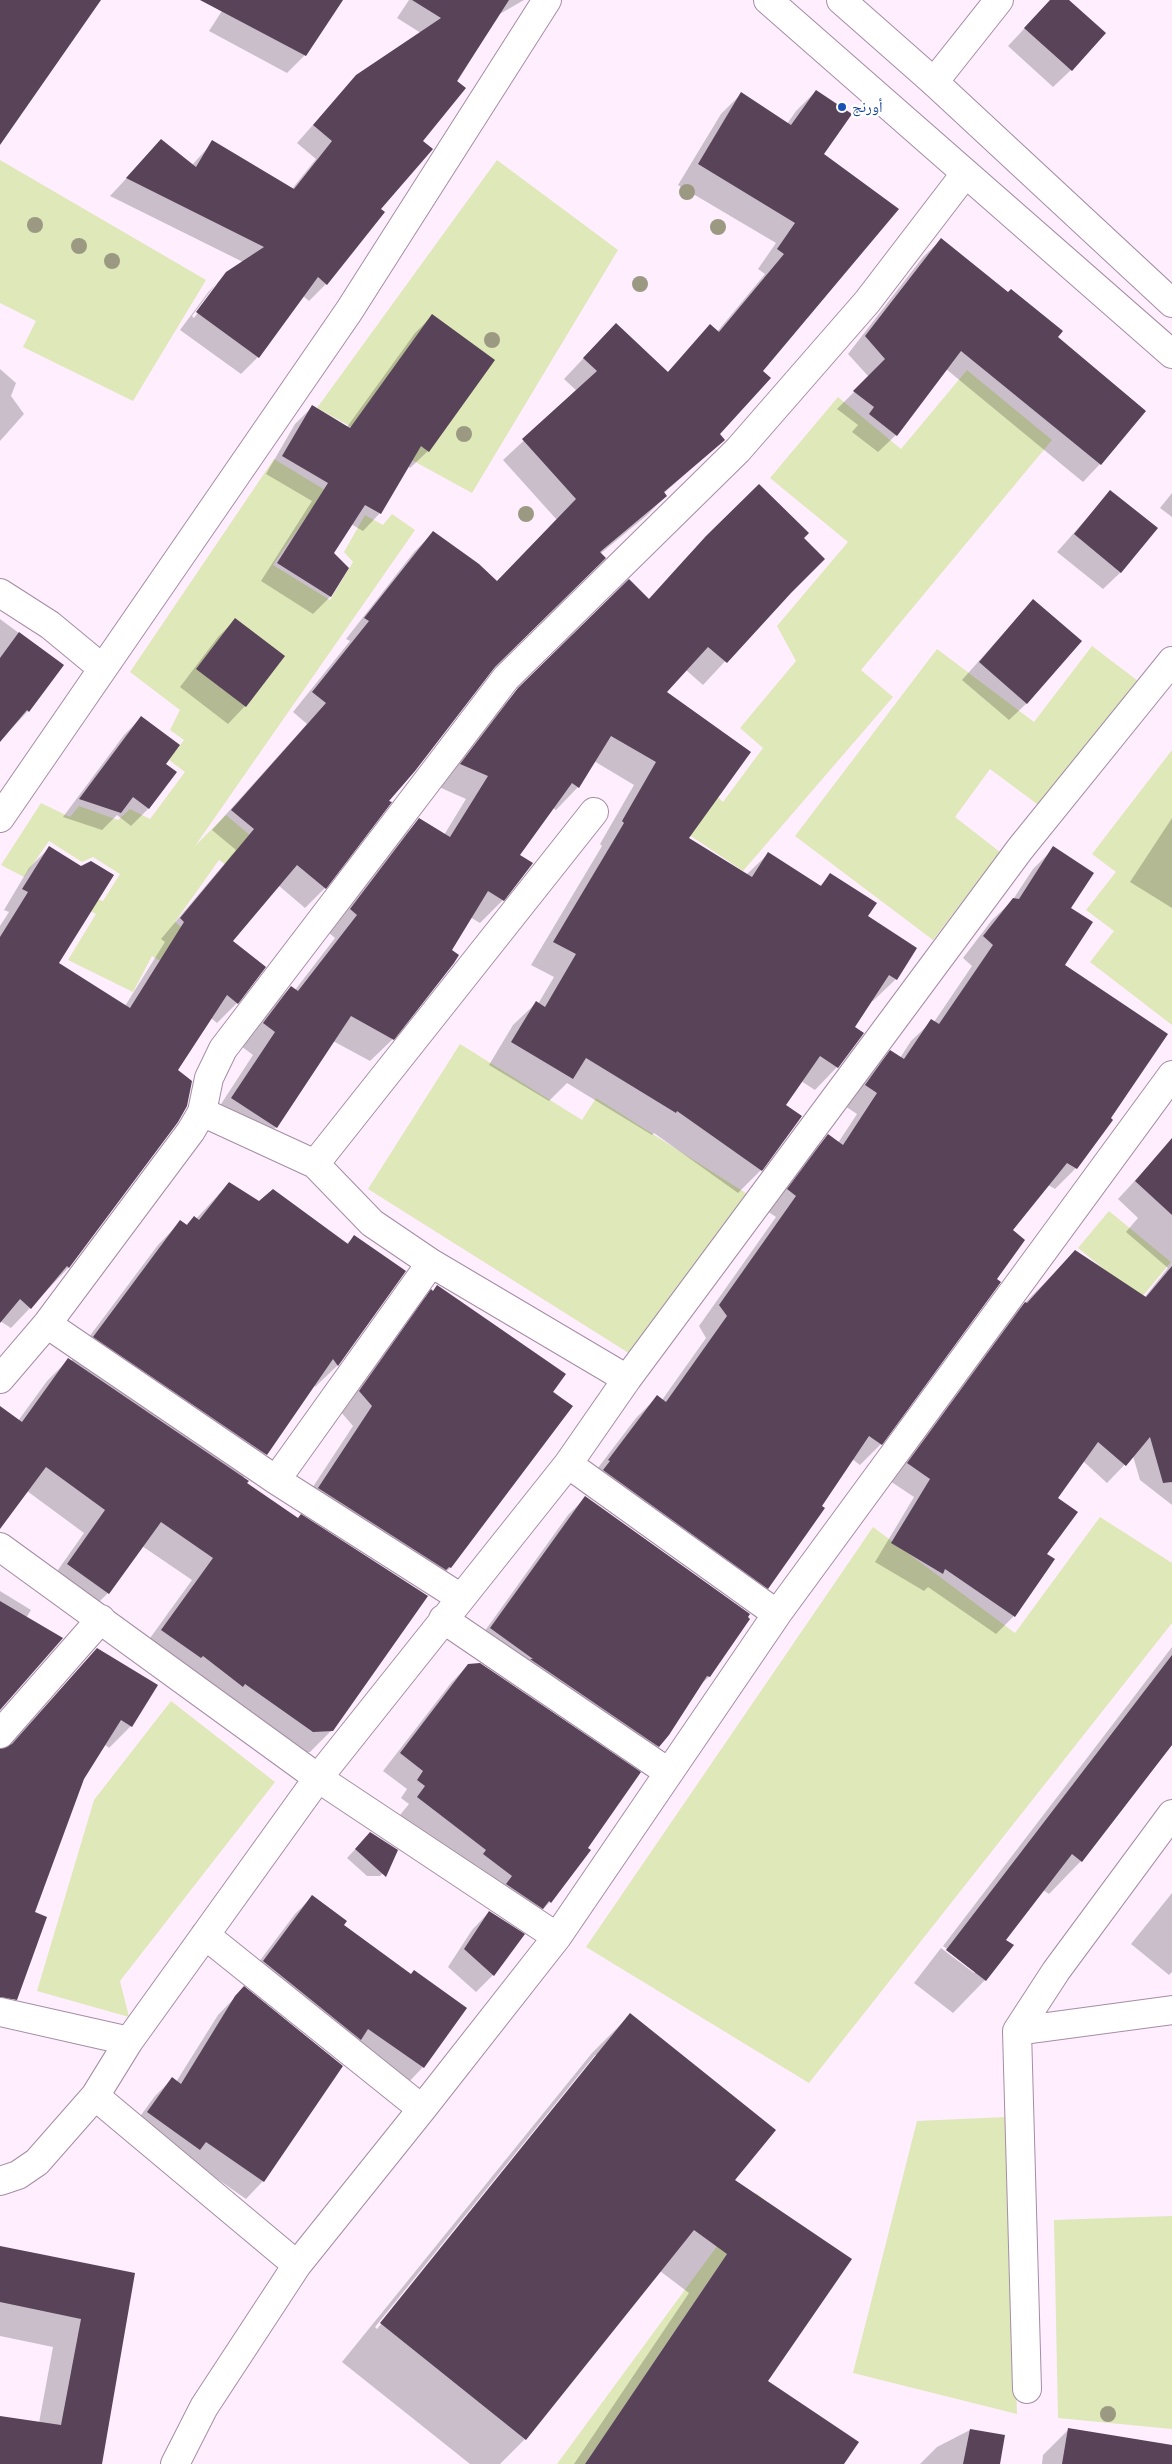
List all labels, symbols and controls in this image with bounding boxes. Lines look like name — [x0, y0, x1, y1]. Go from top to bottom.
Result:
place label: أورنج — [852, 98, 882, 116]
marker: أورنج — [836, 101, 848, 113]

